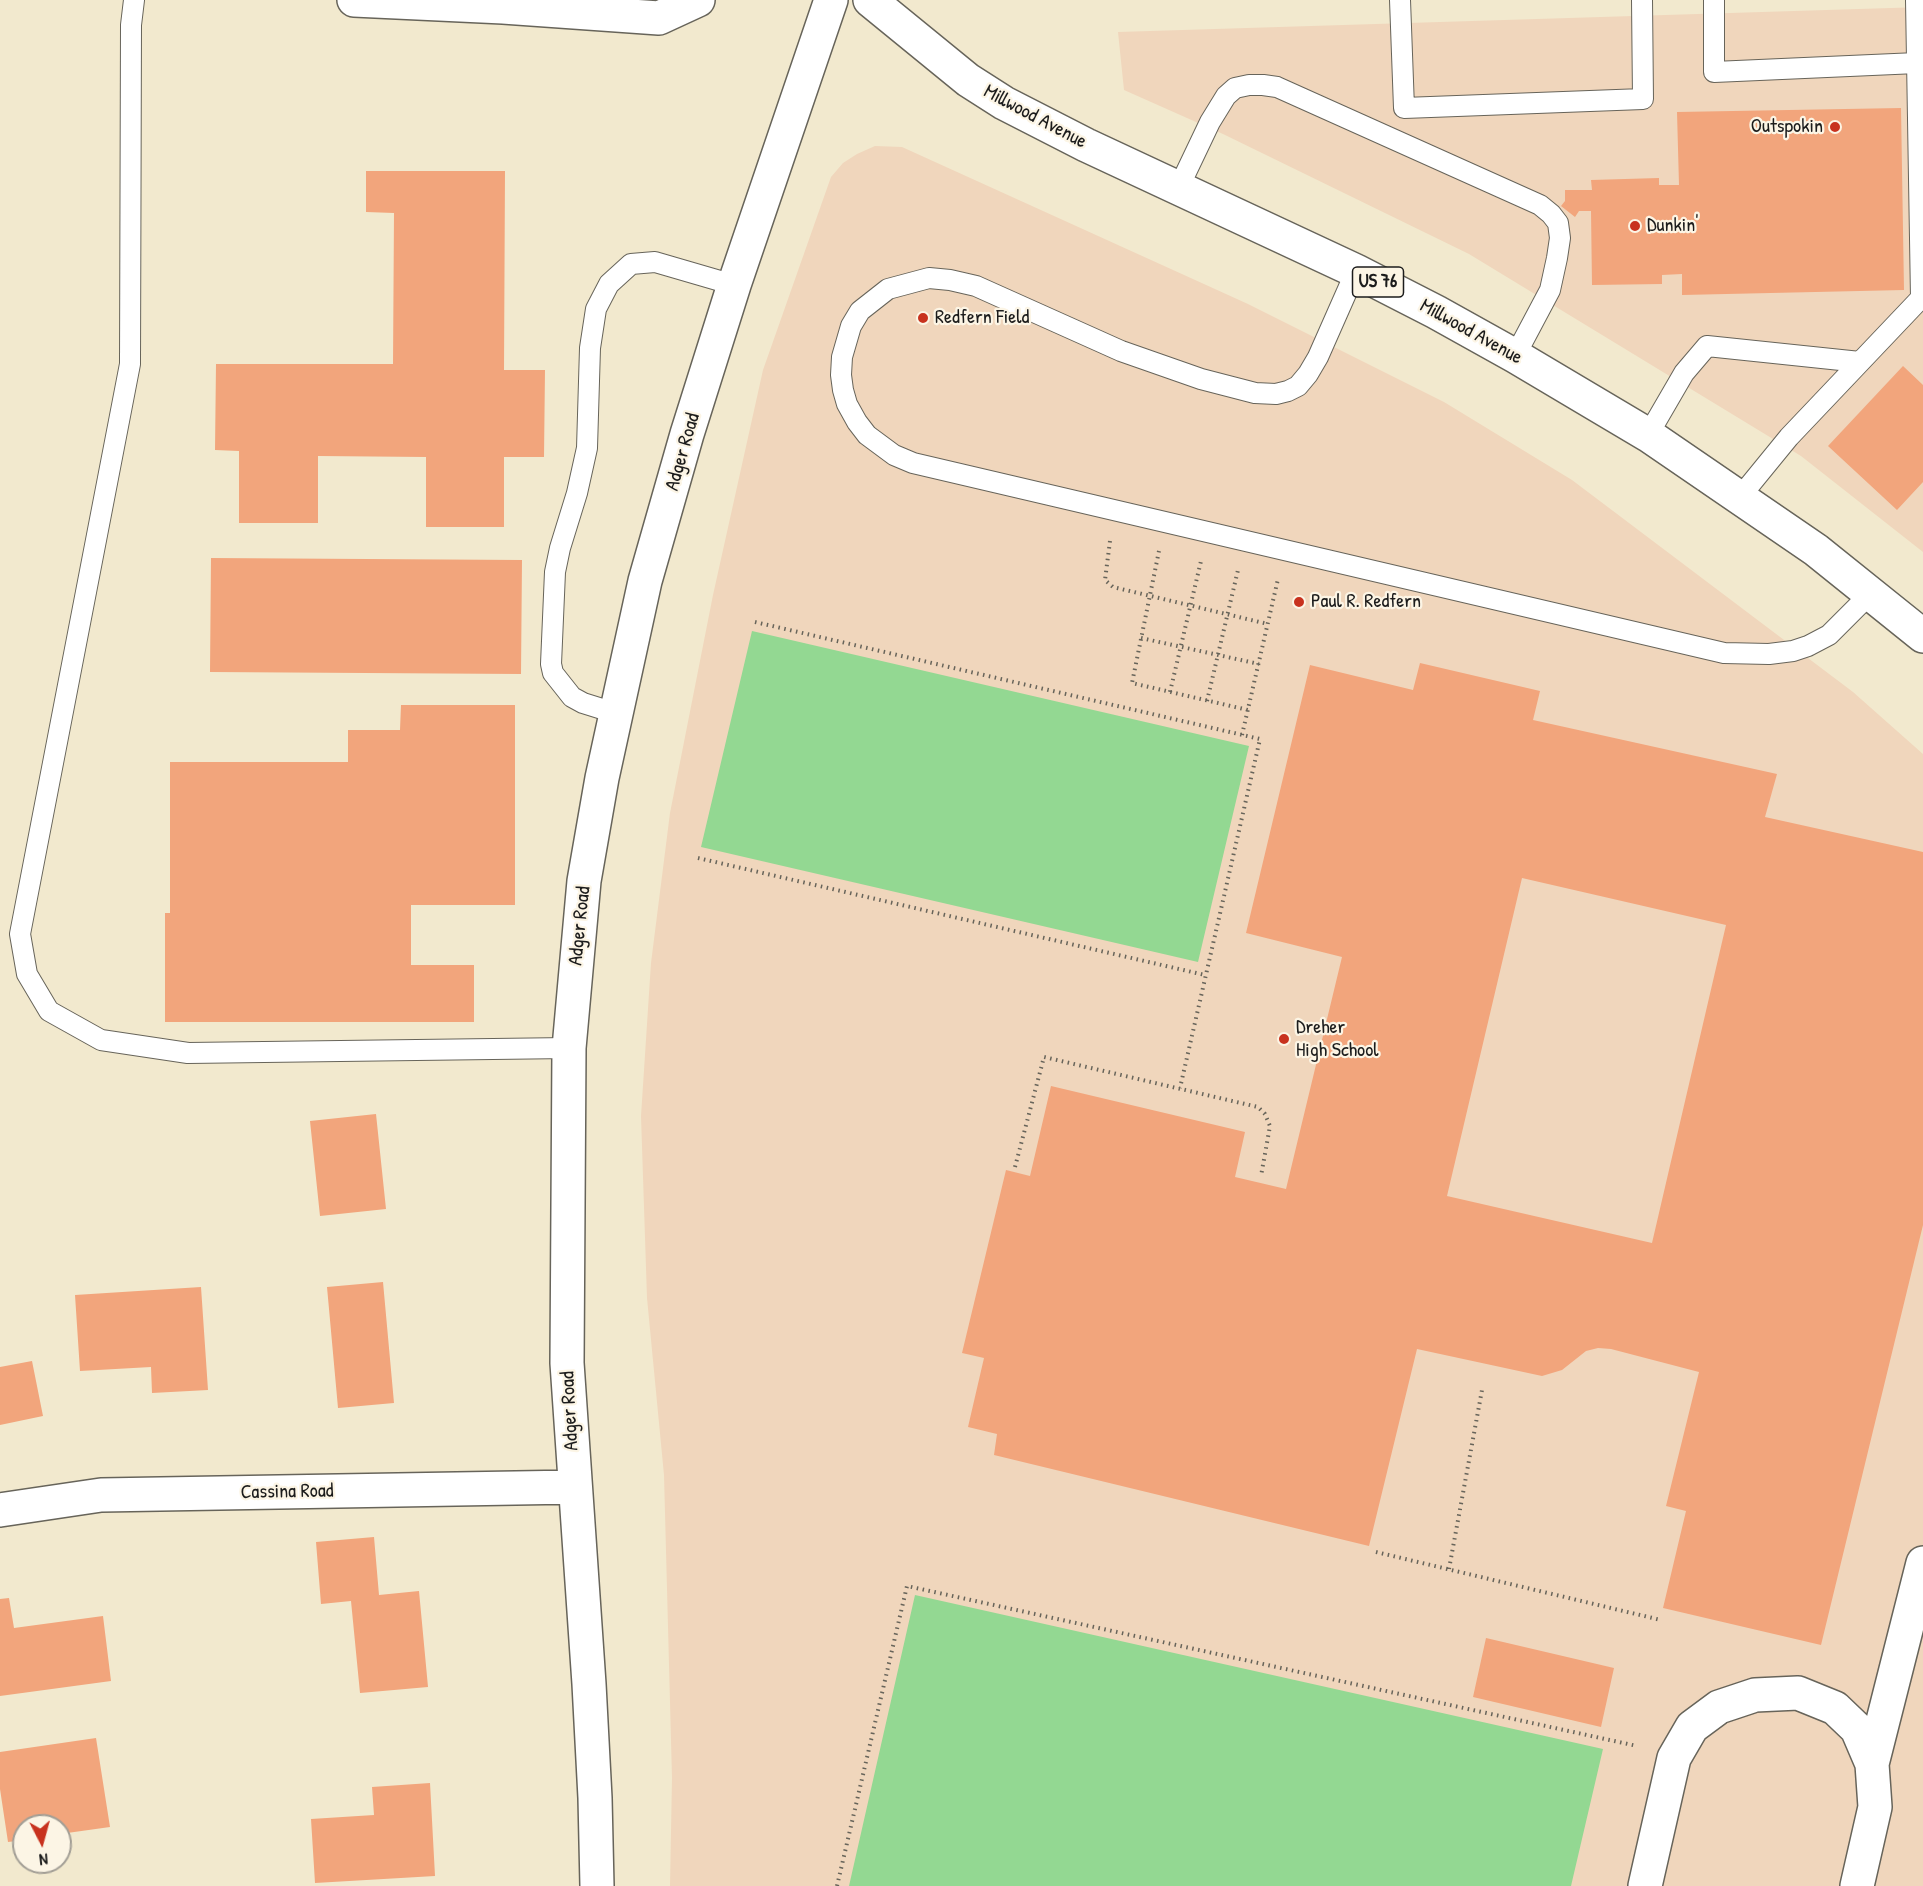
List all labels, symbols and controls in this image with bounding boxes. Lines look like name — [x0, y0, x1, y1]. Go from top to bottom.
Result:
street label: Millwood Avenue — [979, 80, 1091, 154]
place label: Outspokin — [1751, 115, 1823, 139]
marker: Outspokin — [1828, 120, 1842, 134]
place label: Dunkin' — [1647, 214, 1699, 238]
marker: Dunkin' — [1628, 219, 1642, 233]
road number: US 76 — [1352, 267, 1404, 297]
street label: Millwood Avenue — [1416, 294, 1526, 370]
place label: Redfern Field — [935, 306, 1029, 330]
marker: Redfern Field — [916, 311, 930, 325]
street label: Adger Road — [661, 410, 705, 494]
place label: Paul R. Redfern — [1311, 590, 1421, 614]
marker: Paul R. Redfern — [1292, 595, 1306, 609]
street label: Adger Road — [564, 885, 596, 967]
place label: Dreher High School — [1296, 1016, 1379, 1063]
marker: Dreher High School — [1277, 1032, 1291, 1046]
street label: Adger Road — [556, 1371, 584, 1451]
street label: Cassina Road — [240, 1479, 334, 1505]
north arrow — [12, 1814, 72, 1874]
text: N — [38, 1849, 49, 1871]

